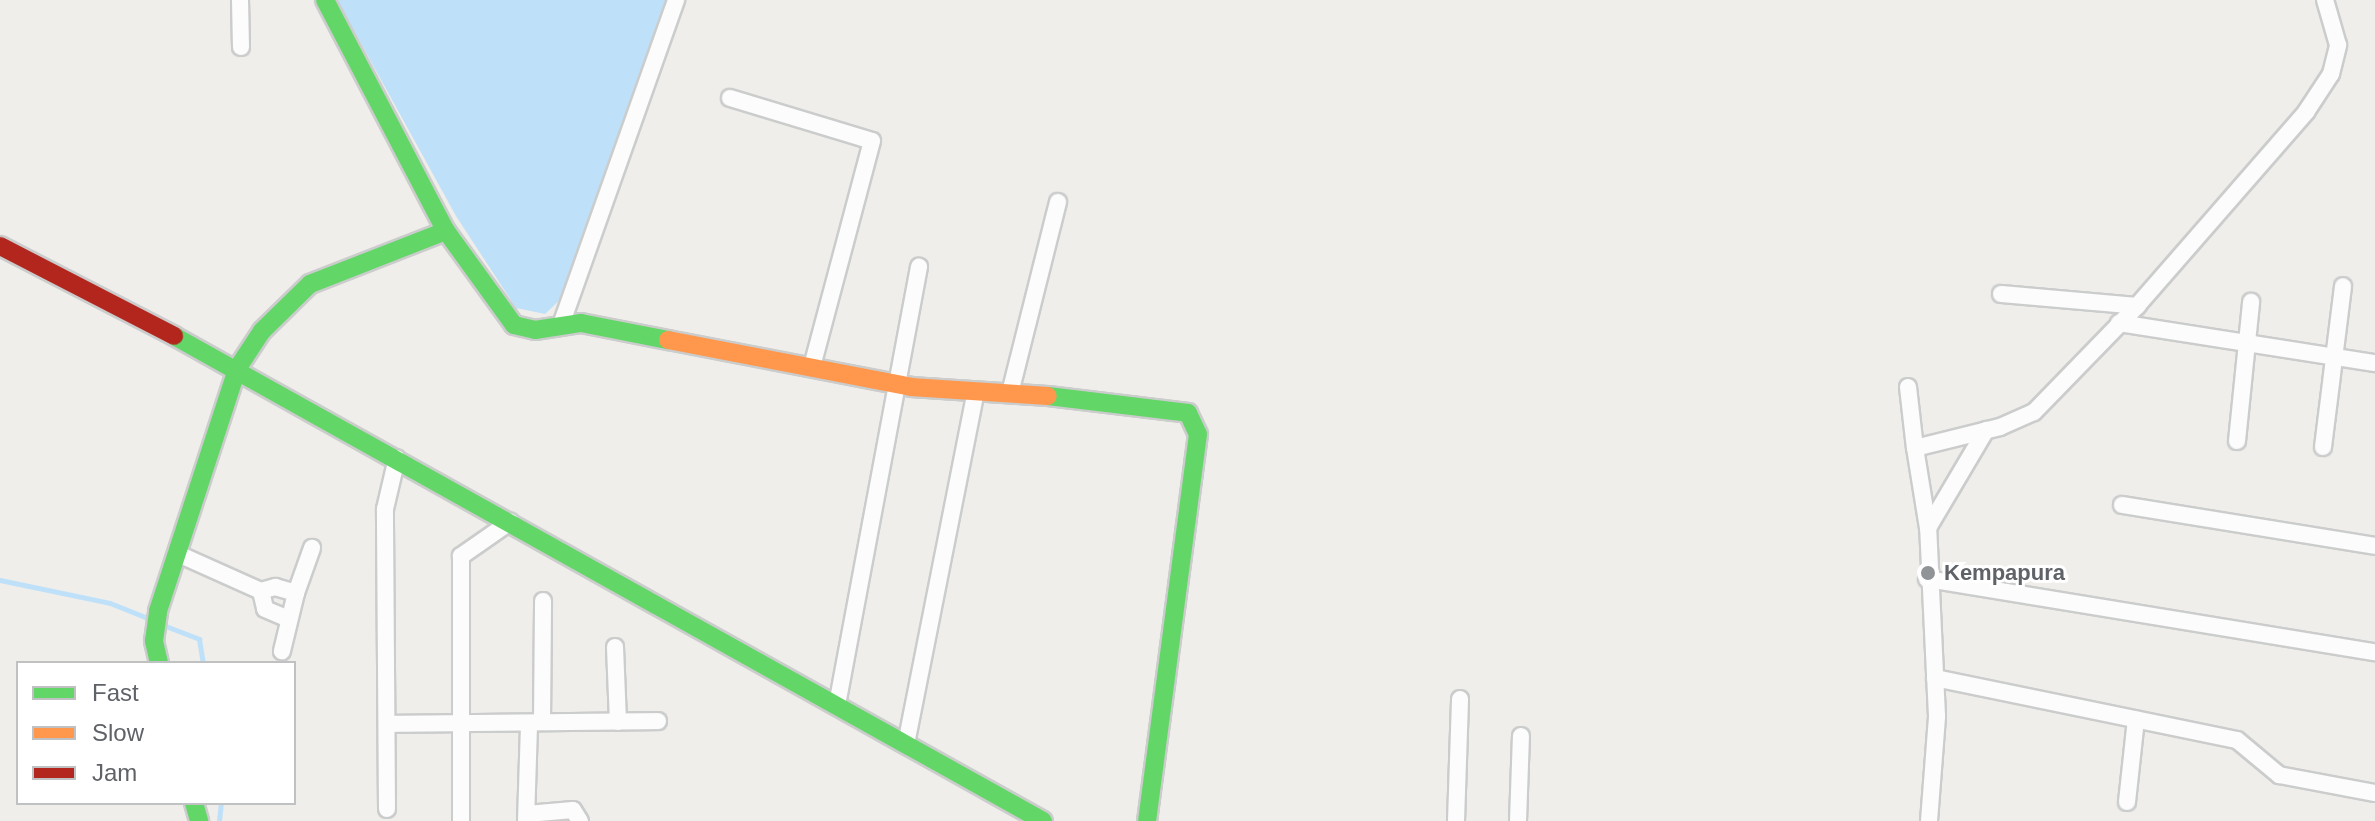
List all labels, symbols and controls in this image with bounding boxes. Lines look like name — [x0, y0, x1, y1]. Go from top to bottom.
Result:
place label: Kempapura — [1944, 560, 2065, 586]
marker: Kempapura — [1919, 564, 1937, 582]
legend — [16, 661, 296, 805]
text: Fast — [92, 679, 139, 706]
text: Slow — [92, 719, 144, 746]
text: Jam — [92, 759, 137, 786]

